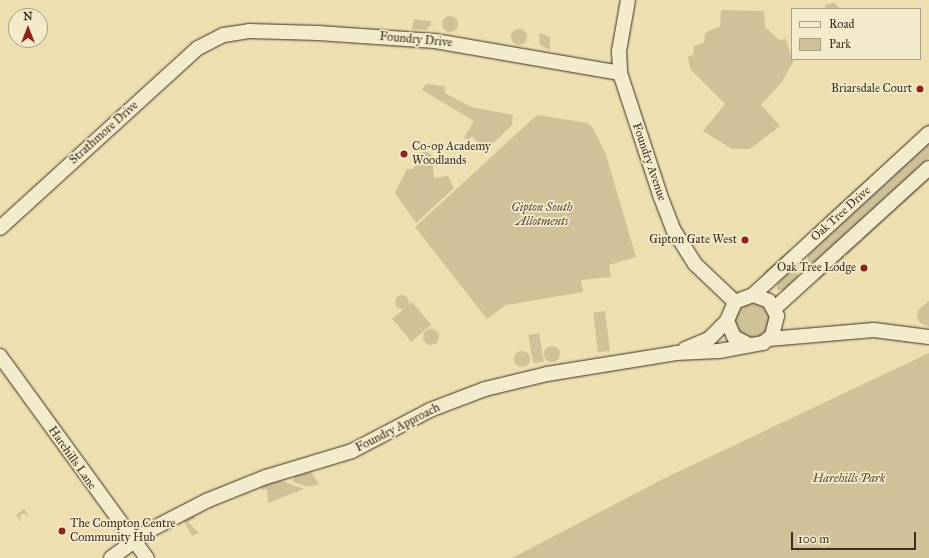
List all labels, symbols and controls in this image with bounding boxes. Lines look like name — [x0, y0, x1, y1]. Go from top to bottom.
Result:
north arrow — [8, 8, 48, 48]
legend — [791, 8, 921, 60]
text: N — [23, 10, 33, 23]
text: Road — [829, 17, 855, 31]
street label: Foundry Drive — [379, 30, 453, 50]
text: Park — [829, 37, 851, 51]
place label: Briarsdale Court — [831, 82, 912, 96]
marker: Briarsdale Court — [915, 84, 925, 94]
street label: Strathmore Drive — [67, 98, 141, 168]
street label: Foundry Avenue — [629, 121, 669, 203]
place label: Co-op Academy Woodlands — [412, 140, 491, 168]
marker: Co-op Academy Woodlands — [399, 149, 409, 159]
street label: Oak Tree Drive — [808, 184, 874, 244]
park label: Gipton South Allotments — [511, 201, 573, 229]
place label: Gipton Gate West — [649, 233, 737, 247]
marker: Gipton Gate West — [740, 235, 750, 245]
place label: Oak Tree Lodge — [777, 261, 856, 275]
marker: Oak Tree Lodge — [859, 263, 869, 273]
street label: Foundry Approach — [353, 401, 443, 455]
street label: Harehills Lane — [45, 424, 99, 492]
park label: Harehills Park — [813, 472, 885, 486]
place label: The Compton Centre Community Hub — [70, 517, 176, 545]
scale bar — [793, 524, 918, 550]
marker: The Compton Centre Community Hub — [57, 526, 67, 536]
text: 100 m — [798, 532, 829, 546]

